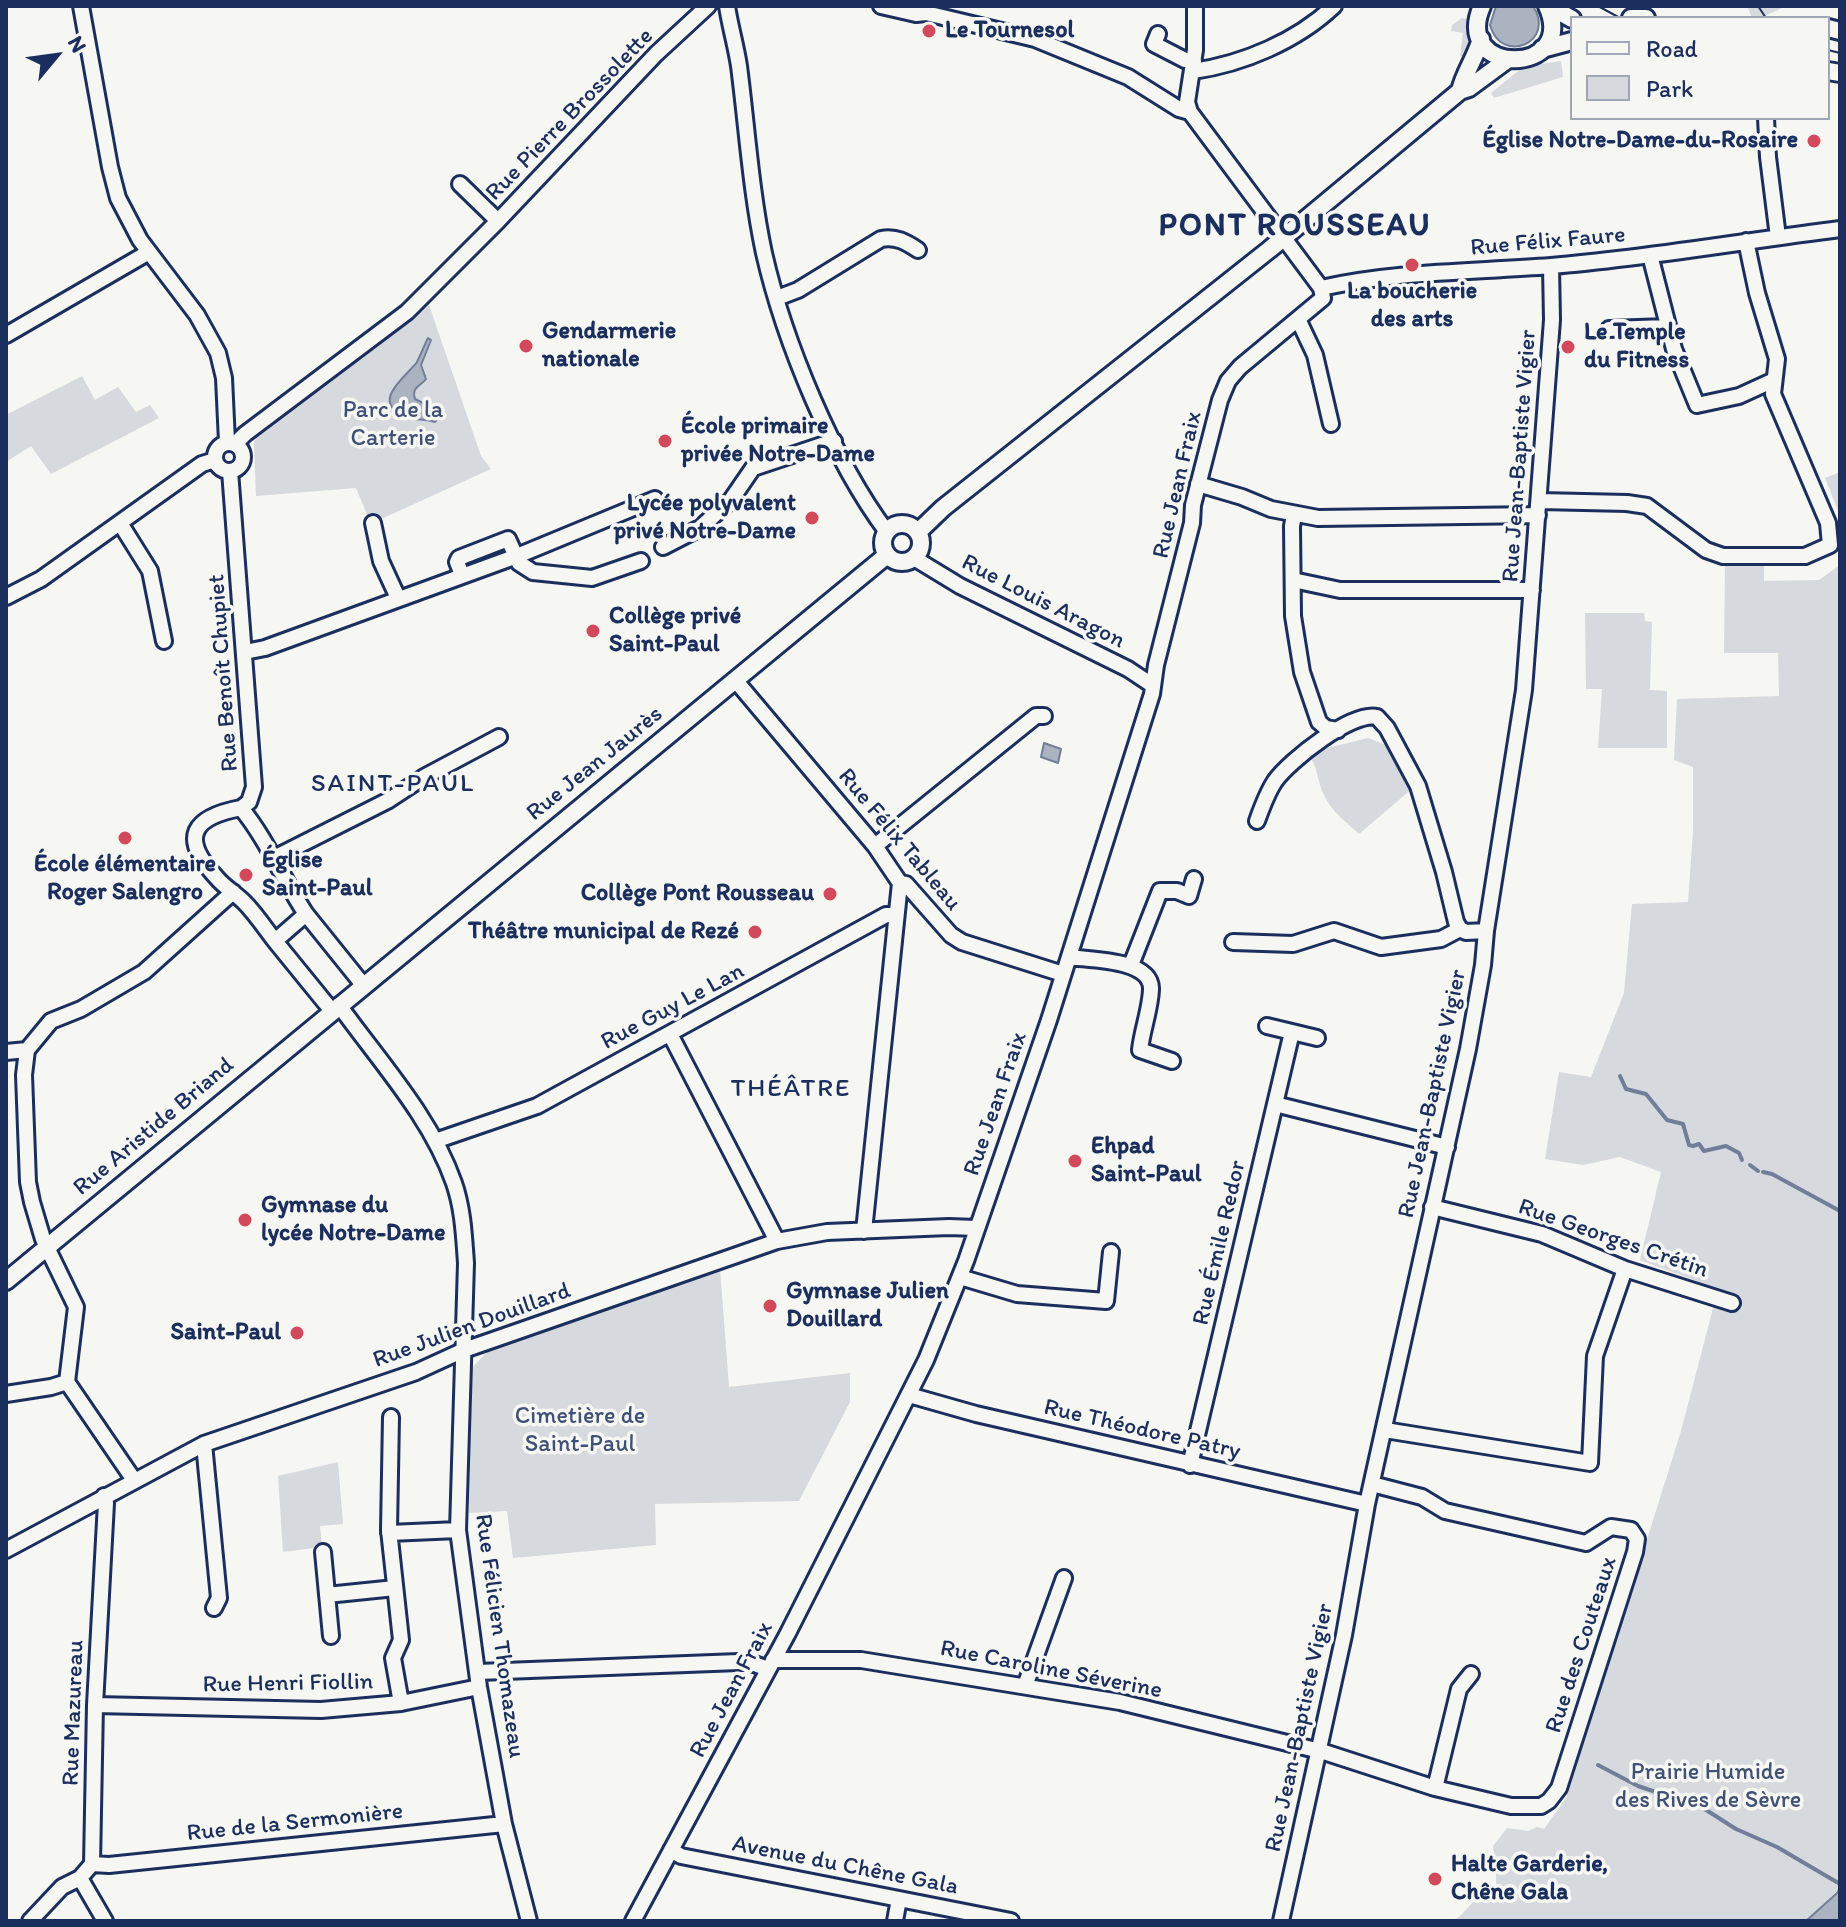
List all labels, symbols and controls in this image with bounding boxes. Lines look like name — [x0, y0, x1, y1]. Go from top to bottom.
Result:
north arrow — [16, 16, 96, 96]
legend — [1570, 16, 1830, 120]
place label: Le Tournesol — [945, 17, 1074, 45]
marker: Le Tournesol — [920, 22, 938, 40]
street label: Rue Pierre Brossolette — [480, 23, 660, 207]
text: N — [62, 31, 93, 57]
text: Road — [1646, 34, 1698, 63]
text: Park — [1646, 74, 1693, 103]
place label: Église Notre-Dame-du-Rosaire — [1482, 127, 1798, 155]
marker: Église Notre-Dame-du-Rosaire — [1805, 132, 1823, 150]
district label: PONT ROUSSEAU — [1158, 208, 1432, 246]
street label: Rue Félix Faure — [1469, 221, 1627, 263]
marker: La boucherie des arts — [1403, 256, 1421, 274]
place label: La boucherie des arts — [1347, 278, 1477, 334]
place label: Gendarmerie nationale — [542, 318, 676, 374]
place label: Le Temple du Fitness — [1584, 319, 1689, 375]
street label: Rue Jean-Baptiste Vigier — [1497, 329, 1543, 583]
marker: Gendarmerie nationale — [517, 337, 535, 355]
marker: Le Temple du Fitness — [1559, 338, 1577, 356]
park label: Parc de la Carterie — [343, 397, 443, 453]
street label: Rue Jean Fraix — [1147, 409, 1209, 561]
place label: École primaire privée Notre-Dame — [681, 413, 875, 469]
marker: École primaire privée Notre-Dame — [656, 432, 674, 450]
place label: Lycée polyvalent privé Notre-Dame — [613, 490, 796, 546]
marker: Lycée polyvalent privé Notre-Dame — [803, 509, 821, 527]
street label: Rue Louis Aragon — [956, 548, 1130, 656]
street label: Rue Benoît Chupiet — [203, 573, 245, 773]
place label: Collège privé Saint-Paul — [609, 603, 741, 659]
marker: Collège privé Saint-Paul — [584, 622, 602, 640]
street label: Rue Jean Jaurès — [521, 700, 669, 828]
street label: Rue Félix Tableau — [831, 763, 967, 917]
district label: SAINT-PAUL — [312, 768, 474, 800]
marker: École élémentaire Roger Salengro — [116, 829, 134, 847]
place label: Église Saint-Paul — [262, 847, 373, 903]
place label: École élémentaire Roger Salengro — [34, 851, 216, 907]
marker: Église Saint-Paul — [237, 866, 255, 884]
place label: Collège Pont Rousseau — [581, 880, 814, 908]
marker: Collège Pont Rousseau — [821, 885, 839, 903]
place label: Théâtre municipal de Rezé — [468, 918, 739, 946]
marker: Théâtre municipal de Rezé — [746, 923, 764, 941]
street label: Rue Guy Le Lan — [596, 957, 750, 1057]
street label: Rue Jean-Baptiste Vigier — [1393, 967, 1473, 1221]
street label: Rue Jean Fraix — [958, 1028, 1034, 1180]
street label: Rue Aristide Briand — [68, 1052, 240, 1202]
district label: THÉÂTRE — [730, 1073, 852, 1105]
place label: Ehpad Saint-Paul — [1091, 1133, 1202, 1189]
marker: Ehpad Saint-Paul — [1066, 1152, 1084, 1170]
street label: Rue Émile Redor — [1187, 1158, 1253, 1328]
place label: Gymnase du lycée Notre-Dame — [261, 1192, 445, 1248]
street label: Rue Georges Crétin — [1514, 1193, 1712, 1285]
marker: Gymnase du lycée Notre-Dame — [236, 1211, 254, 1229]
street label: Rue Julien Douillard — [369, 1277, 575, 1375]
place label: Gymnase Julien Douillard — [786, 1278, 949, 1334]
marker: Gymnase Julien Douillard — [761, 1297, 779, 1315]
place label: Saint-Paul — [170, 1319, 281, 1347]
marker: Saint-Paul — [288, 1324, 306, 1342]
street label: Rue Théodore Patry — [1041, 1393, 1243, 1467]
park label: Cimetière de Saint-Paul — [515, 1403, 645, 1459]
street label: Rue Félicien Thomazeau — [468, 1512, 530, 1760]
street label: Rue des Couteaux — [1540, 1553, 1624, 1737]
street label: Rue Jean-Baptiste Vigier — [1260, 1601, 1340, 1855]
street label: Rue Jean Fraix — [684, 1617, 780, 1763]
street label: Rue Caroline Séverine — [938, 1634, 1164, 1706]
street label: Rue Mazureau — [57, 1639, 91, 1787]
street label: Rue Henri Fiollin — [202, 1668, 374, 1700]
park label: Prairie Humide des Rives de Sèvre — [1615, 1759, 1801, 1815]
street label: Rue de la Sermonière — [185, 1797, 405, 1849]
street label: Avenue du Chêne Gala — [730, 1830, 960, 1902]
place label: Halte Garderie, Chêne Gala — [1451, 1851, 1608, 1907]
marker: Halte Garderie, Chêne Gala — [1426, 1870, 1444, 1888]

